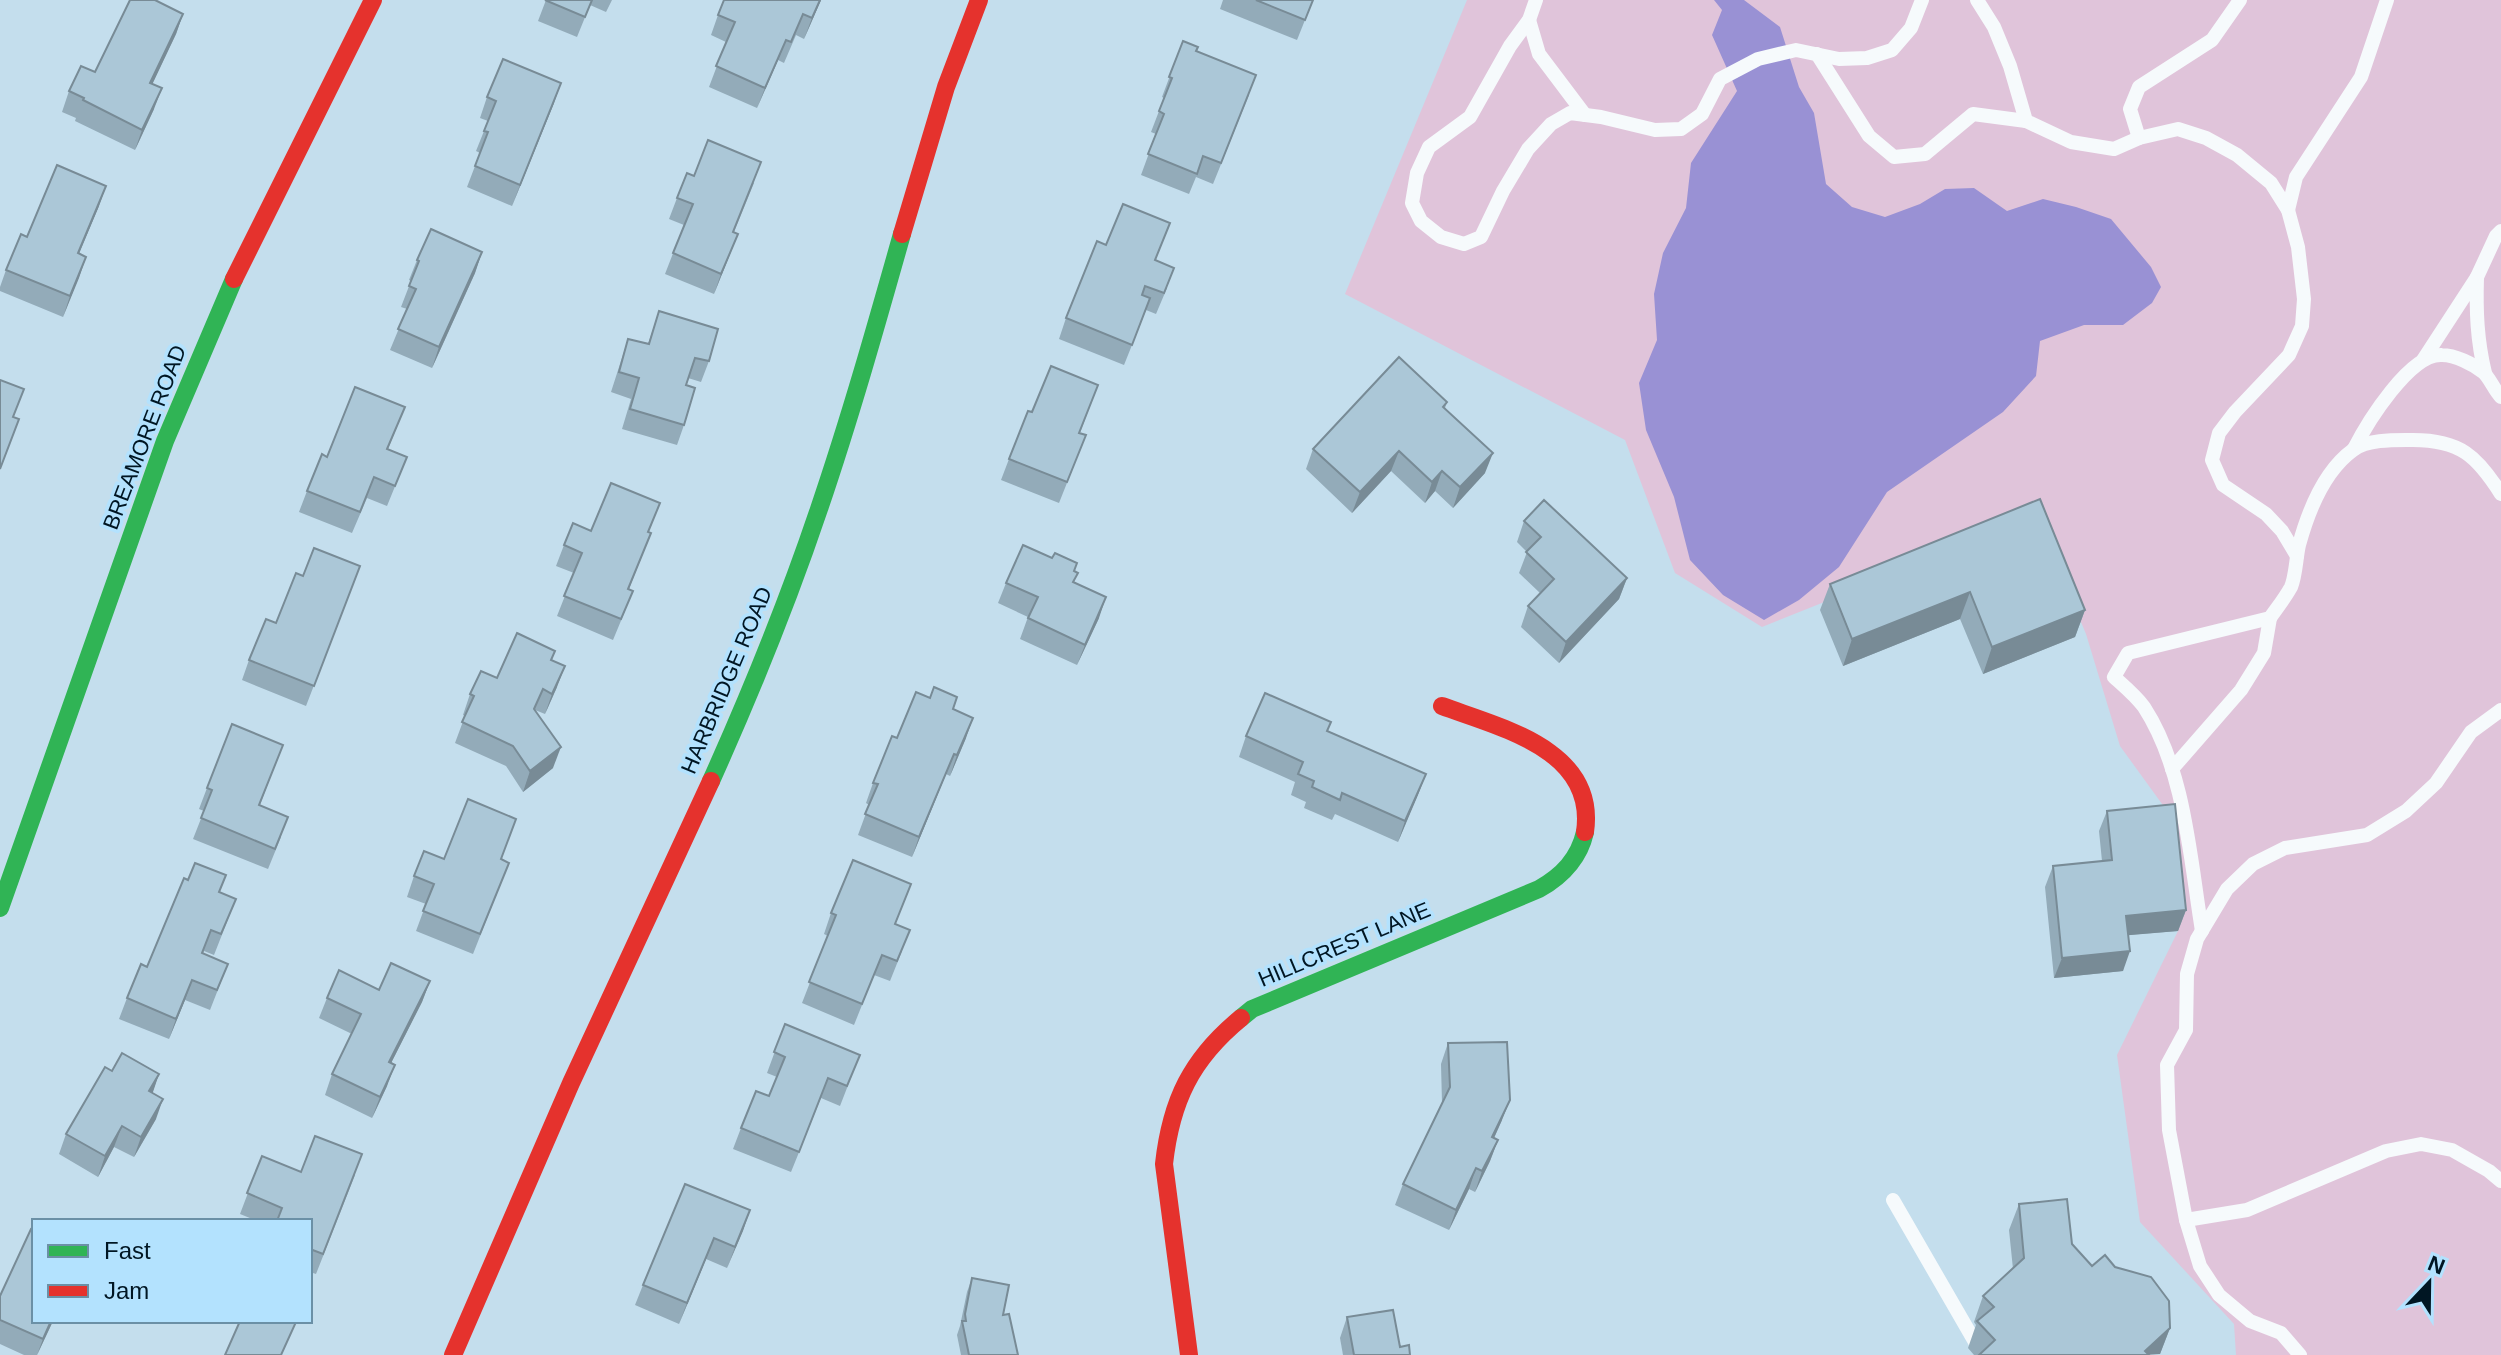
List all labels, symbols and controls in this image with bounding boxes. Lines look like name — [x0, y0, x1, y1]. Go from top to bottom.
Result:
street label: BREAMORE ROAD — [98, 341, 191, 533]
street label: HARBRIDGE ROAD — [676, 583, 777, 777]
street label: HILLCREST LANE — [1255, 897, 1434, 992]
legend — [32, 1219, 312, 1323]
text: Fast — [104, 1237, 151, 1264]
north arrow — [2389, 1243, 2469, 1323]
text: N — [2424, 1250, 2448, 1279]
text: Jam — [104, 1277, 149, 1304]

